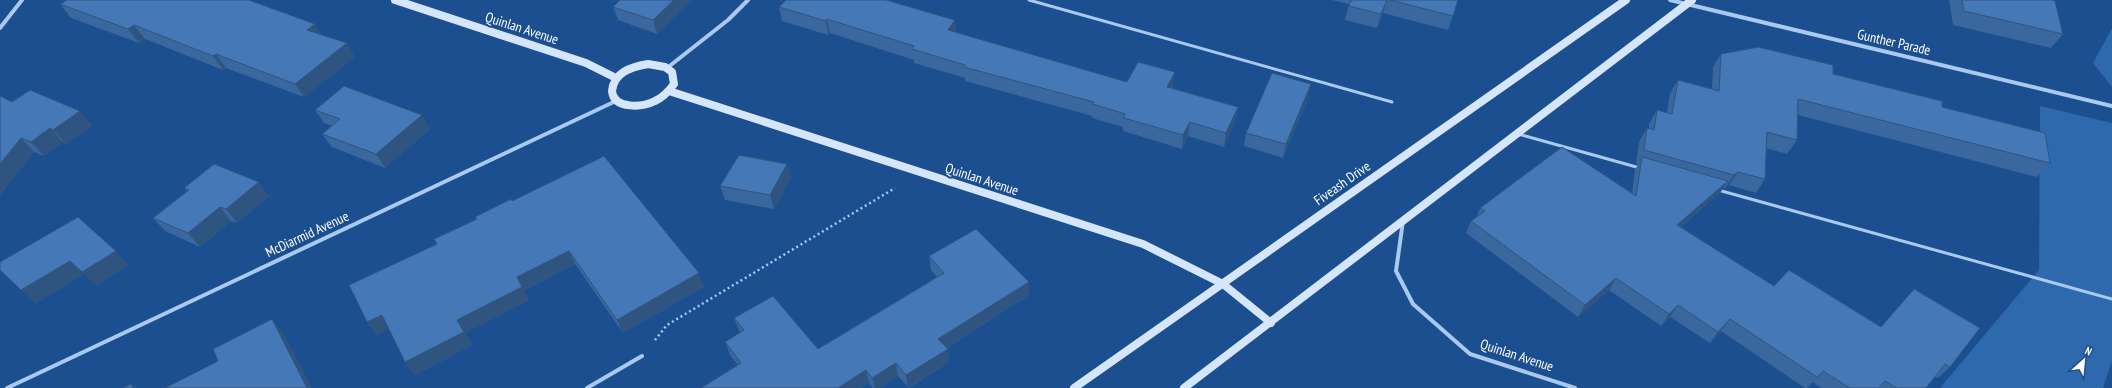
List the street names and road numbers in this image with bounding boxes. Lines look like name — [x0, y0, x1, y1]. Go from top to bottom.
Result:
street label: Quinlan Avenue — [483, 8, 561, 48]
street label: Gunther Parade — [1856, 25, 1933, 59]
street label: Fiveash Drive — [1310, 157, 1374, 209]
street label: Quinlan Avenue — [943, 159, 1021, 199]
street label: McDiarmid Avenue — [262, 207, 352, 261]
street label: Quinlan Avenue — [1478, 335, 1556, 375]

